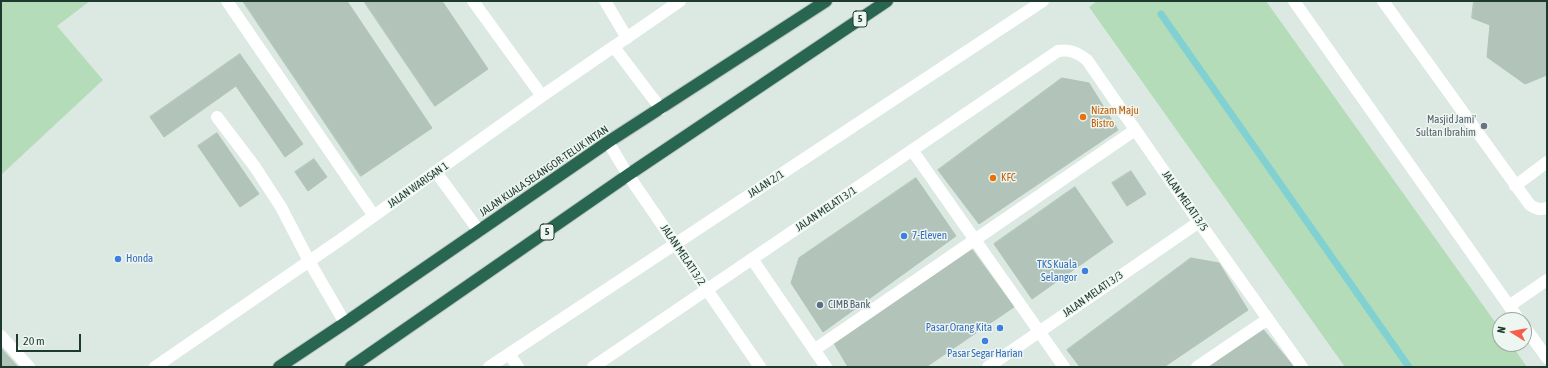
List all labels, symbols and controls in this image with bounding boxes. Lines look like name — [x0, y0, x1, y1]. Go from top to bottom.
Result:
road number: 5 — [853, 11, 867, 27]
place label: Nizam Maju Bistro — [1091, 104, 1139, 130]
marker: Nizam Maju Bistro — [1078, 112, 1088, 122]
place label: Masjid Jami' Sultan Ibrahim — [1416, 113, 1476, 139]
marker: Masjid Jami' Sultan Ibrahim — [1479, 121, 1489, 131]
street label: JALAN KUALA SELANGOR-TELUK INTAN — [477, 123, 611, 219]
street label: JALAN WARISAN 1 — [385, 159, 451, 211]
street label: JALAN 2/1 — [745, 167, 787, 201]
street label: JALAN MELATI 3/5 — [1159, 168, 1211, 234]
place label: KFC — [1001, 171, 1016, 185]
marker: KFC — [988, 173, 998, 183]
street label: JALAN MELATI 3/1 — [793, 184, 859, 234]
street label: JALAN MELATI 3/2 — [658, 222, 708, 288]
road number: 5 — [540, 224, 554, 240]
place label: 7-Eleven — [912, 229, 947, 243]
marker: 7-Eleven — [899, 231, 909, 241]
place label: Honda — [126, 252, 153, 266]
marker: Honda — [113, 254, 123, 264]
place label: TKS Kuala Selangor — [1037, 258, 1077, 284]
marker: TKS Kuala Selangor — [1080, 266, 1090, 276]
street label: JALAN MELATI 3/3 — [1060, 268, 1126, 320]
place label: CIMB Bank — [828, 298, 870, 312]
marker: CIMB Bank — [815, 300, 825, 310]
north arrow — [1492, 312, 1532, 352]
place label: Pasar Orang Kita — [926, 321, 992, 335]
marker: Pasar Orang Kita — [995, 323, 1005, 333]
scale bar — [18, 326, 83, 352]
text: N — [1495, 326, 1508, 334]
text: 20 m — [23, 334, 45, 348]
marker: Pasar Segar Harian — [980, 336, 990, 346]
place label: Pasar Segar Harian — [947, 347, 1023, 361]

